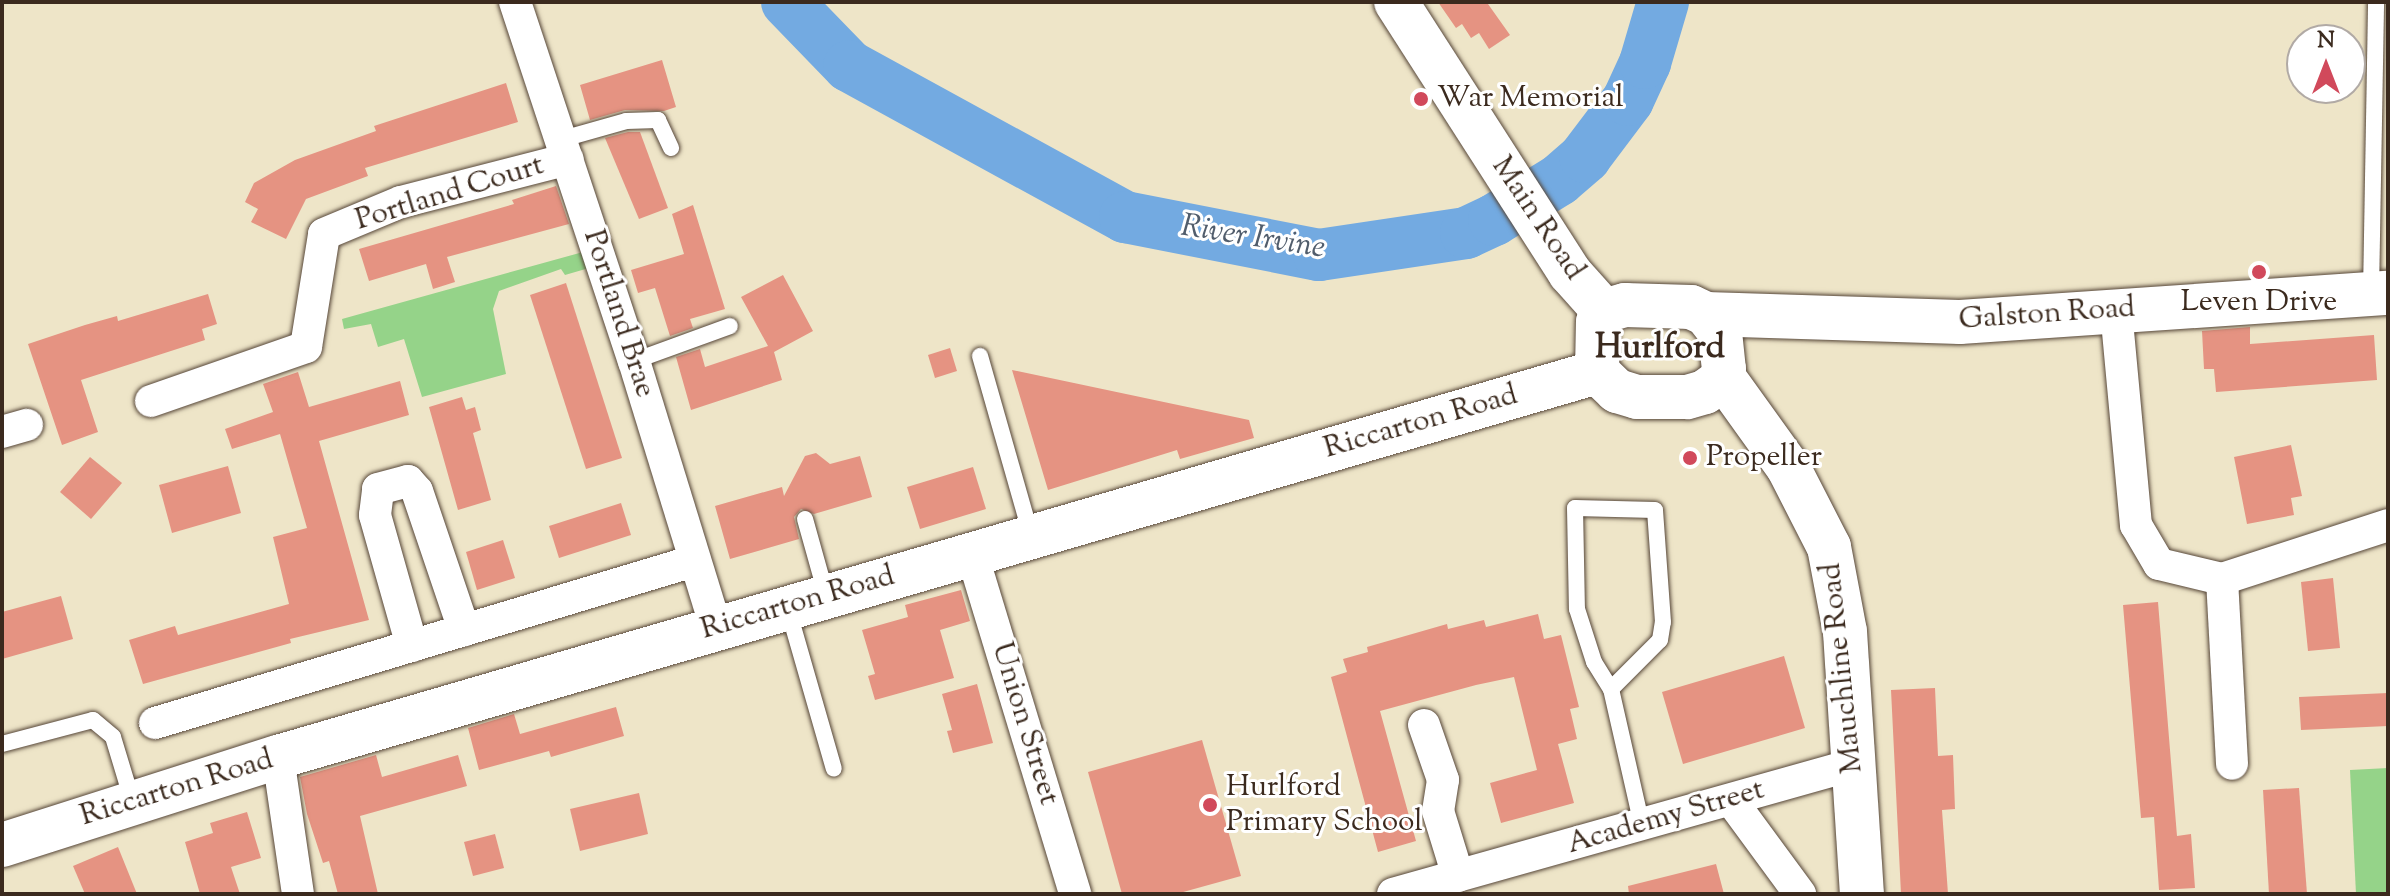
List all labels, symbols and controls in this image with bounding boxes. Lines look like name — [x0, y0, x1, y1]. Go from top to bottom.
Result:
north arrow — [2286, 24, 2366, 104]
text: N — [2317, 26, 2335, 58]
place label: War Memorial — [1437, 81, 1624, 117]
marker: War Memorial — [1412, 90, 1430, 108]
street label: Portland Court — [351, 148, 549, 240]
street label: Main Road — [1483, 150, 1591, 288]
water label: River Irvine — [1178, 208, 1328, 268]
street label: Portland Brae — [574, 226, 662, 402]
marker: Leven Drive — [2250, 263, 2268, 281]
place label: Leven Drive — [2181, 285, 2337, 321]
street label: Galston Road — [1958, 291, 2136, 339]
district label: Hurlford — [1595, 329, 1725, 369]
street label: Riccarton Road — [1320, 378, 1522, 468]
place label: Propeller — [1706, 440, 1822, 476]
marker: Propeller — [1681, 449, 1699, 467]
street label: Riccarton Road — [697, 559, 899, 649]
street label: Mauchline Road — [1814, 561, 1872, 775]
street label: Union Street — [982, 638, 1066, 810]
street label: Riccarton Road — [76, 743, 278, 835]
place label: Hurlford Primary School — [1226, 770, 1423, 840]
street label: Academy Street — [1563, 773, 1769, 863]
marker: Hurlford Primary School — [1201, 796, 1219, 814]

